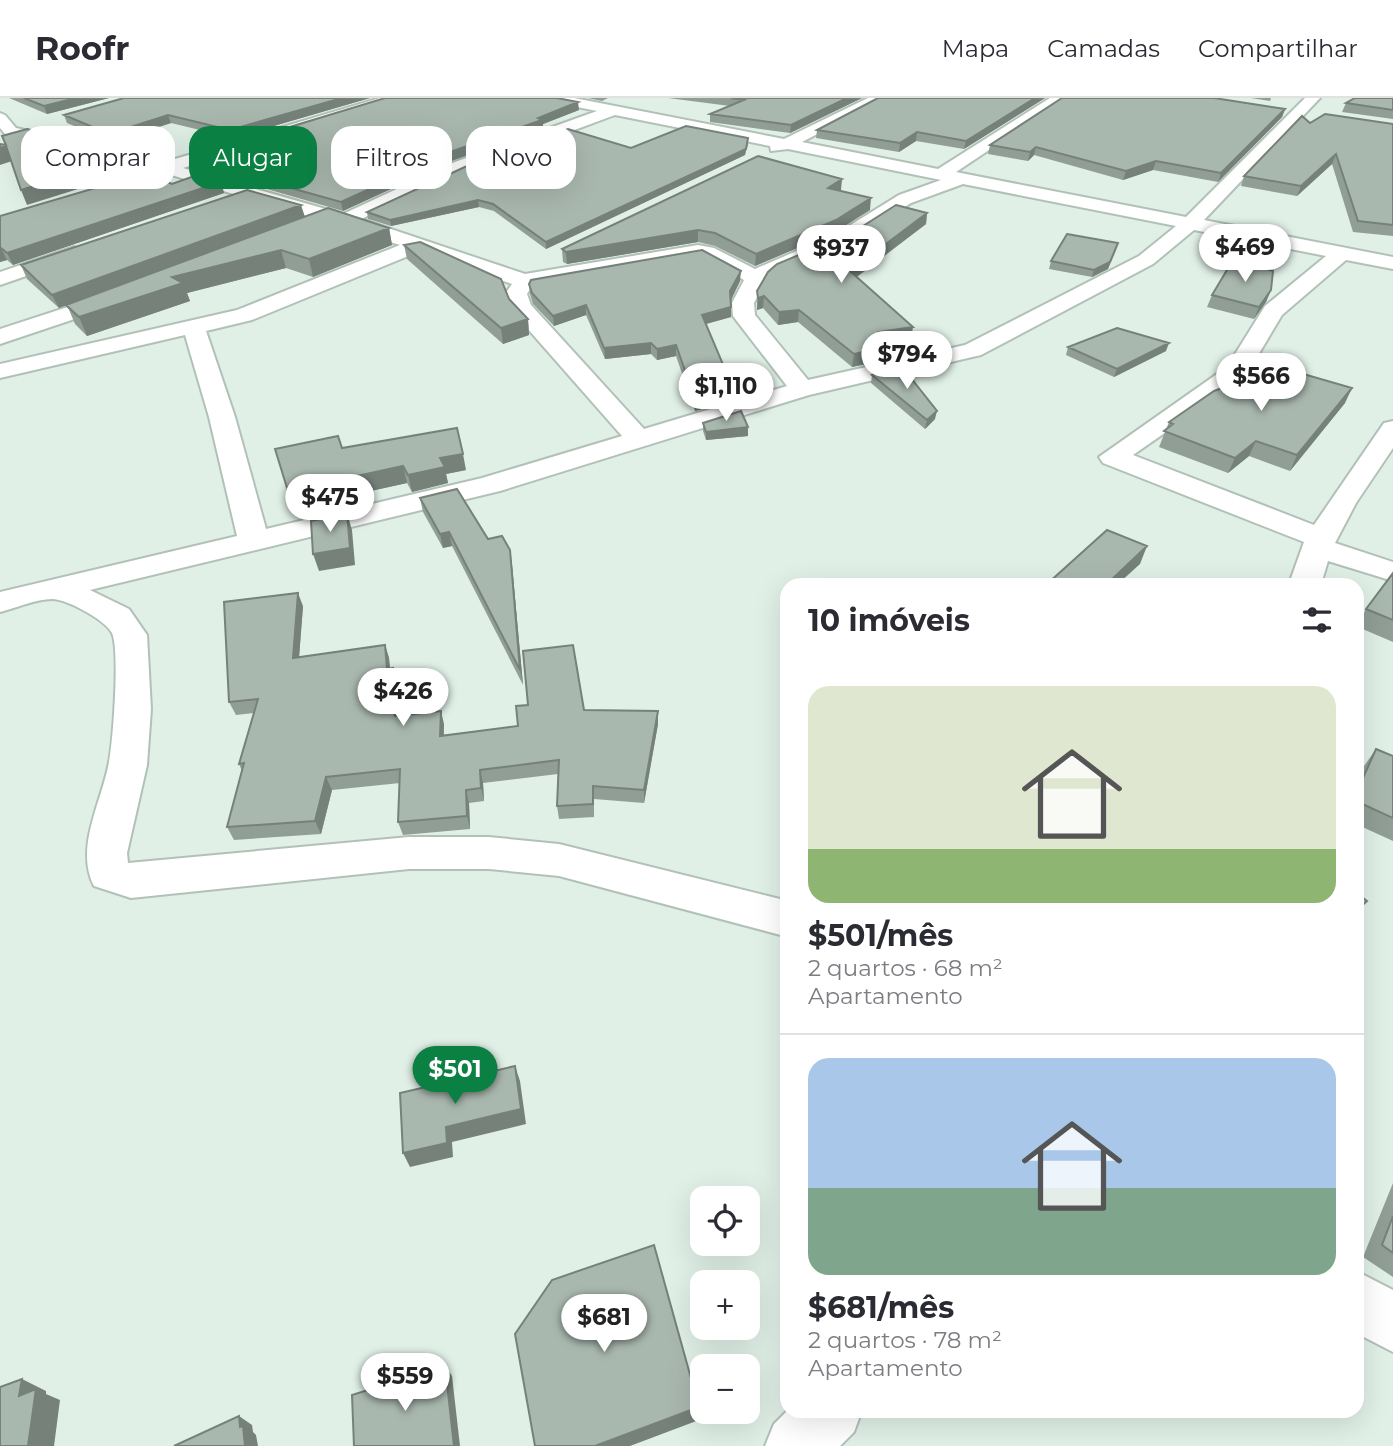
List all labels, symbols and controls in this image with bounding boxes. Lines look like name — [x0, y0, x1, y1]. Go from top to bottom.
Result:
text: Roofr — [35, 28, 129, 68]
text: Mapa — [942, 34, 1009, 63]
text: Camadas — [1047, 34, 1160, 63]
text: Compartilhar — [1198, 34, 1358, 63]
chip: Comprar — [21, 126, 175, 189]
chip: Alugar — [189, 126, 317, 189]
chip: Filtros — [331, 126, 452, 189]
chip: Novo — [466, 126, 576, 189]
pin: $469 — [1204, 225, 1286, 284]
pin: $937 — [800, 226, 882, 285]
text: $469 — [1215, 233, 1275, 261]
text: $937 — [813, 234, 869, 262]
pin: $794 — [866, 331, 948, 391]
text: $794 — [877, 340, 937, 368]
pin: $566 — [1220, 354, 1302, 413]
text: $566 — [1232, 362, 1290, 390]
pin: $1,110 — [669, 364, 783, 423]
text: $1,110 — [695, 372, 757, 400]
pin: $475 — [289, 474, 371, 534]
text: $475 — [301, 483, 359, 511]
icon: filters — [1298, 601, 1336, 639]
text: 10 imóveis — [808, 602, 970, 639]
pin: $426 — [362, 668, 444, 728]
text: $426 — [374, 677, 432, 705]
icon: home — [1009, 731, 1135, 857]
text: $501/mês — [808, 917, 953, 954]
text: 2 quartos · 68 m² — [808, 954, 1003, 982]
text: Apartamento — [808, 982, 963, 1010]
pin: $501 — [414, 1046, 496, 1106]
text: $501 — [429, 1055, 481, 1083]
icon: home — [1009, 1103, 1135, 1229]
map controls — [690, 1186, 760, 1424]
button: locate — [690, 1186, 760, 1256]
button: + — [690, 1270, 760, 1340]
text: $681/mês — [808, 1289, 954, 1326]
pin: $681 — [563, 1294, 645, 1354]
text: $681 — [577, 1303, 631, 1331]
text: 2 quartos · 78 m² — [808, 1326, 1002, 1354]
pin: $559 — [364, 1354, 446, 1413]
button: − — [690, 1354, 760, 1424]
text: Apartamento — [808, 1354, 963, 1382]
text: $559 — [377, 1362, 433, 1390]

